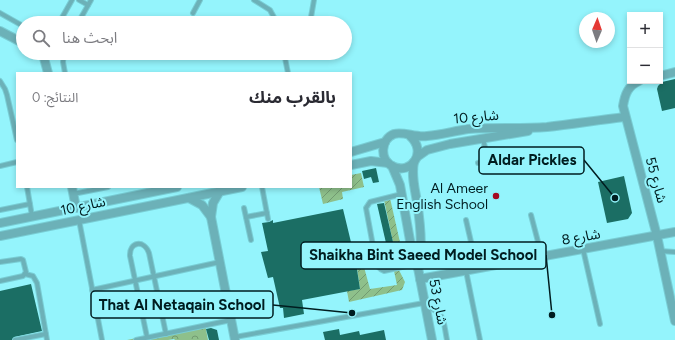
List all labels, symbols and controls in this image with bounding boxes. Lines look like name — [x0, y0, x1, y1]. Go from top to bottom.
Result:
north arrow — [579, 12, 615, 48]
map controls — [627, 12, 663, 84]
button: + — [627, 12, 663, 48]
search box — [16, 16, 352, 60]
icon: search — [30, 27, 52, 49]
text: ابحث هنا — [62, 29, 117, 47]
button: − — [627, 48, 663, 84]
text: بالقرب منك — [249, 87, 336, 107]
text: النتائج: 0 — [32, 90, 78, 105]
street label: شارع 10 — [453, 107, 500, 129]
callout: Aldar Pickles — [479, 147, 584, 174]
text: Aldar Pickles — [488, 151, 576, 169]
street label: شارع 55 — [640, 155, 670, 205]
place label: Al Ameer English School — [396, 180, 488, 213]
marker: Al Ameer English School — [491, 191, 501, 201]
street label: شارع 10 — [59, 193, 107, 221]
street label: شارع 8 — [560, 225, 602, 251]
callout: Shaikha Bint Saeed Model School — [301, 242, 546, 269]
text: Shaikha Bint Saeed Model School — [309, 246, 537, 264]
street label: شارع 53 — [423, 278, 451, 327]
callout: That Al Netaqain School — [91, 291, 273, 318]
text: That Al Netaqain School — [99, 296, 265, 314]

